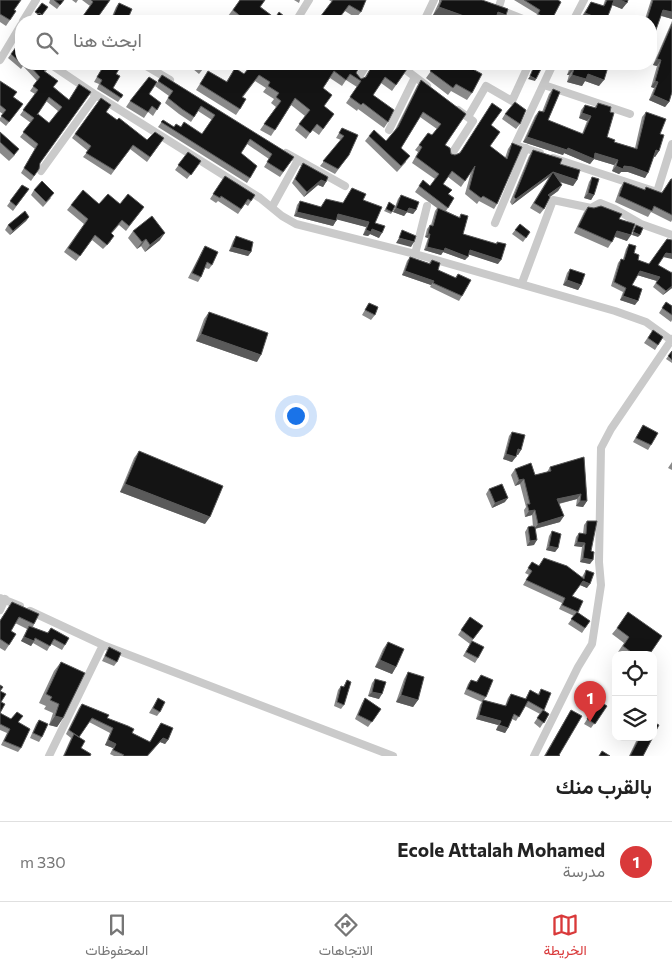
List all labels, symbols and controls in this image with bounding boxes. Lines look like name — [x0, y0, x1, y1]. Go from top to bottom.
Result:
search box — [15, 15, 657, 70]
text: ابحث هنا — [73, 28, 142, 51]
icon: search — [33, 29, 61, 57]
your location — [283, 403, 309, 429]
map controls — [612, 651, 657, 741]
button: locate — [612, 651, 657, 696]
pin: 1 — [574, 681, 606, 722]
button: layers — [612, 696, 657, 741]
text: بالقرب منك — [556, 773, 652, 798]
text: Ecole Attalah Mohamed — [397, 838, 605, 861]
text: 330 m — [20, 852, 66, 871]
text: 1 — [632, 852, 640, 871]
text: مدرسة — [563, 861, 605, 880]
tab: المحفوظات — [85, 911, 148, 963]
tab: الاتجاهات — [319, 911, 373, 963]
tab: الخريطة — [543, 911, 587, 963]

